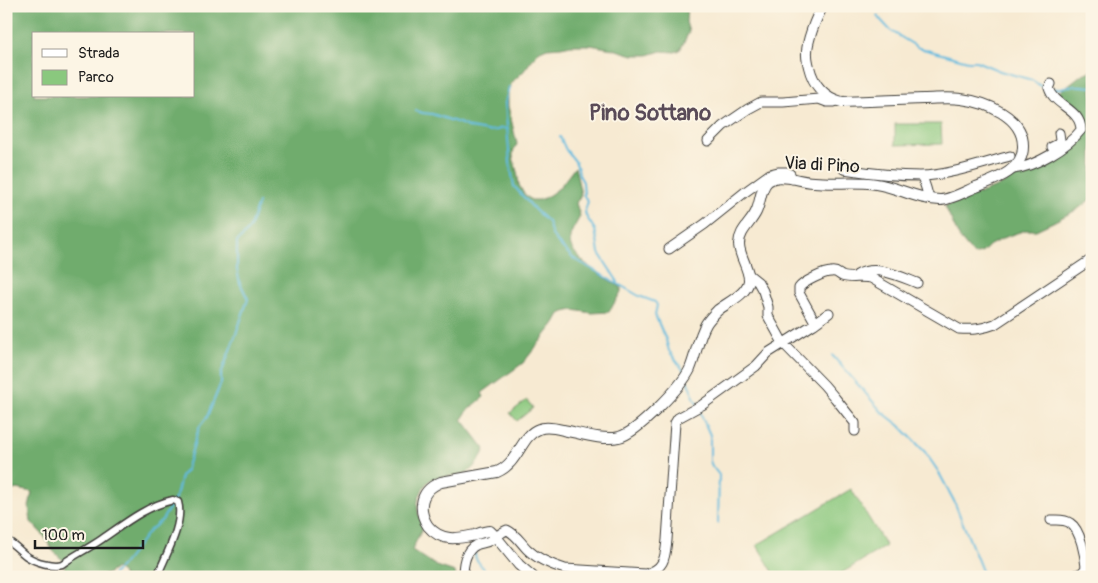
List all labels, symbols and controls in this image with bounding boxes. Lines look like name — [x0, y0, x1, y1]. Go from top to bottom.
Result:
legend — [32, 32, 195, 98]
text: Strada — [78, 44, 119, 63]
text: Parco — [78, 68, 114, 87]
district label: Pino Sottano — [589, 99, 711, 127]
street label: Via di Pino — [784, 152, 861, 178]
scale bar — [35, 518, 142, 550]
text: 100 m — [42, 526, 85, 545]

